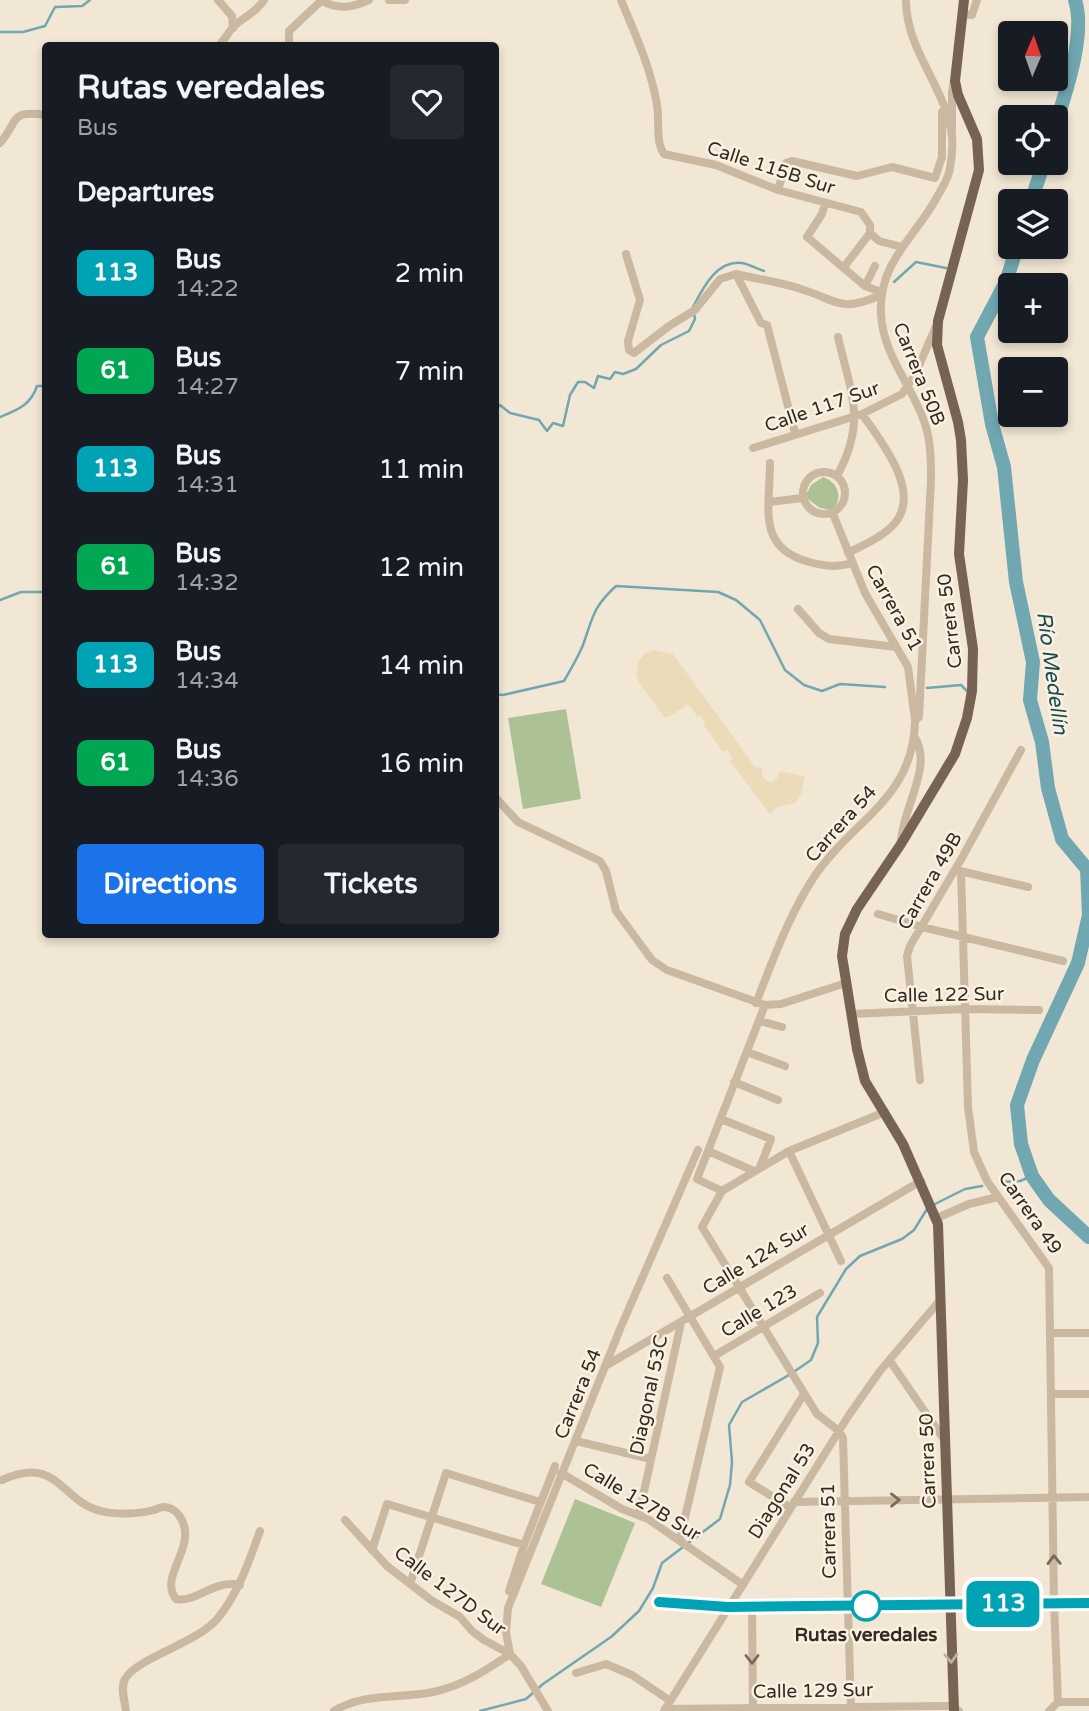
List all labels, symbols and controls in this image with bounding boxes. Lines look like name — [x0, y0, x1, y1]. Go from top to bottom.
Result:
north arrow — [998, 21, 1068, 91]
map controls — [998, 21, 1068, 427]
button: heart — [390, 65, 464, 139]
text: Rutas veredales — [77, 68, 325, 107]
button: locate — [998, 105, 1068, 175]
text: Bus — [77, 114, 118, 142]
street label: Calle 115B Sur — [704, 137, 838, 199]
text: Departures — [77, 177, 214, 208]
button: layers — [998, 189, 1068, 259]
text: Bus — [175, 244, 221, 275]
text: 113 — [93, 258, 138, 287]
text: 2 min — [395, 258, 464, 289]
button: + — [998, 273, 1068, 343]
text: 14:22 — [175, 275, 239, 303]
street label: Carrera 50B — [888, 319, 950, 429]
text: Bus — [175, 342, 221, 373]
text: 61 — [100, 356, 131, 385]
text: 7 min — [395, 356, 464, 387]
button: − — [998, 357, 1068, 427]
text: 14:27 — [175, 373, 239, 401]
street label: Calle 117 Sur — [762, 377, 883, 437]
text: Bus — [175, 440, 221, 471]
text: 113 — [93, 454, 138, 483]
text: 11 min — [378, 454, 464, 485]
text: 14:31 — [175, 471, 239, 499]
text: Bus — [175, 538, 221, 569]
text: 61 — [100, 552, 131, 581]
text: 12 min — [378, 552, 464, 583]
street label: Carrera 51 — [861, 561, 927, 655]
text: 14:32 — [175, 569, 239, 597]
street label: Carrera 50 — [933, 572, 967, 670]
water label: Río Medellín — [1031, 610, 1073, 737]
text: Bus — [175, 636, 221, 667]
text: 113 — [93, 650, 138, 679]
text: 14 min — [378, 650, 464, 681]
text: 14:34 — [175, 667, 239, 695]
text: Bus — [175, 734, 221, 765]
text: 61 — [100, 748, 131, 777]
text: 16 min — [378, 748, 464, 779]
text: 14:36 — [175, 765, 239, 793]
street label: Carrera 54 — [801, 781, 881, 867]
street label: Carrera 49B — [893, 828, 967, 934]
button: Directions — [77, 844, 264, 924]
button: Tickets — [278, 844, 464, 924]
street label: Calle 122 Sur — [884, 983, 1005, 1007]
street label: Carrera 49 — [994, 1168, 1066, 1258]
street label: Calle 124 Sur — [699, 1218, 814, 1299]
street label: Calle 123 — [717, 1280, 801, 1342]
street label: Diagonal 53C — [626, 1333, 672, 1457]
street label: Carrera 54 — [550, 1345, 606, 1442]
street label: Carrera 50 — [915, 1413, 941, 1509]
street label: Diagonal 53 — [744, 1439, 820, 1543]
street label: Calle 127B Sur — [579, 1458, 705, 1546]
street label: Carrera 51 — [817, 1483, 841, 1579]
one-way arrow — [890, 1493, 901, 1508]
street label: Calle 127D Sur — [390, 1542, 511, 1641]
one-way arrow — [1046, 1554, 1061, 1565]
line badge: 113 — [963, 1581, 1043, 1627]
text: 113 — [980, 1589, 1026, 1618]
marker: Rutas veredales — [851, 1591, 881, 1621]
place label: Rutas veredales — [795, 1624, 937, 1646]
one-way arrow — [943, 1652, 958, 1663]
one-way arrow — [744, 1654, 760, 1664]
street label: Calle 129 Sur — [753, 1679, 874, 1703]

